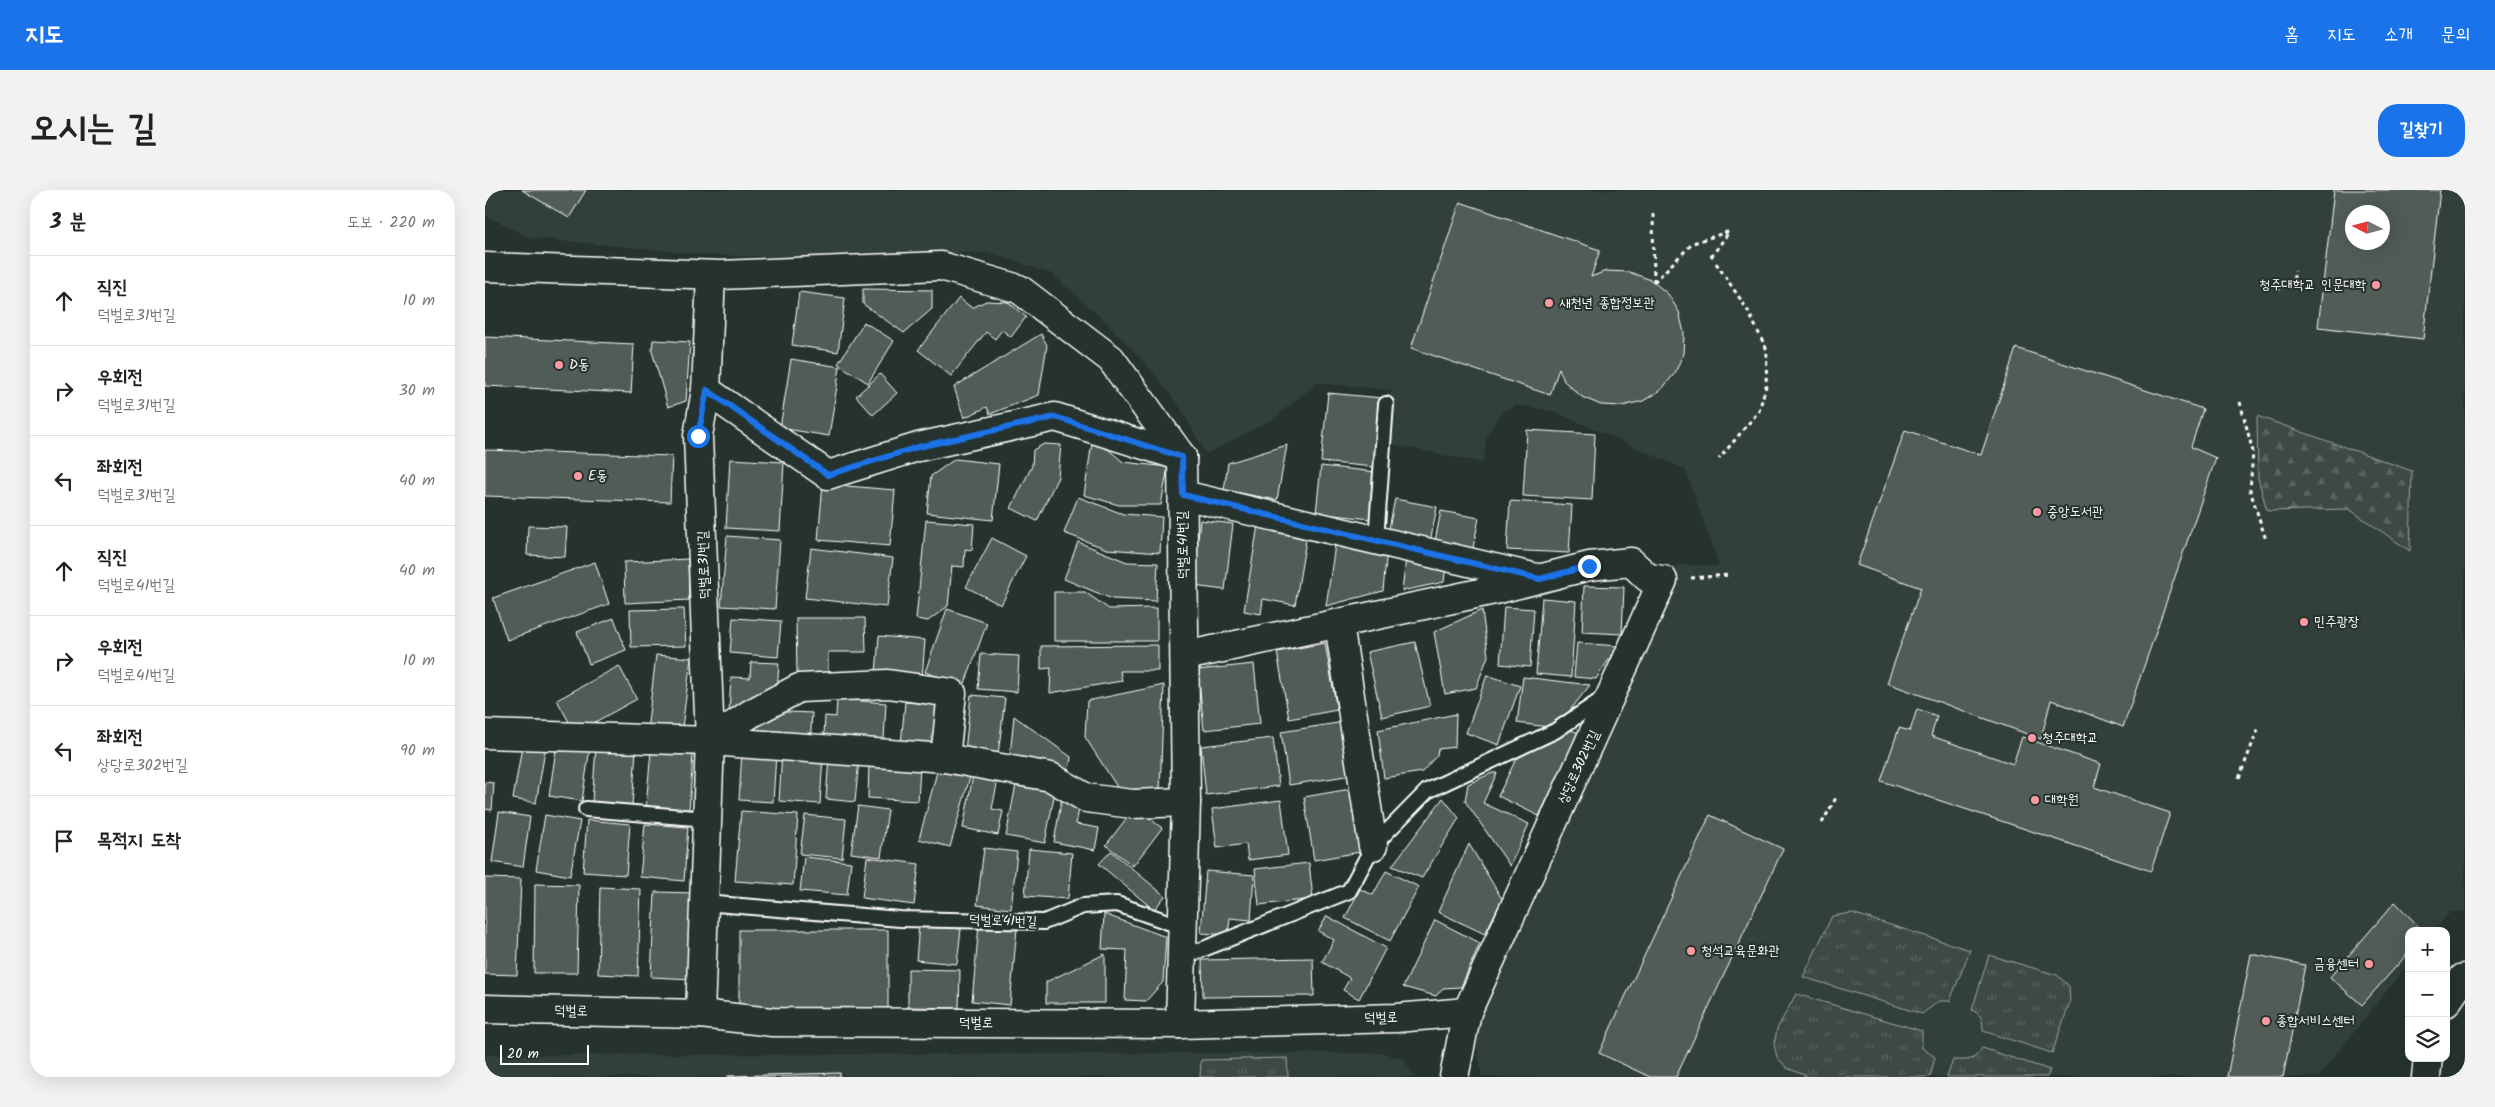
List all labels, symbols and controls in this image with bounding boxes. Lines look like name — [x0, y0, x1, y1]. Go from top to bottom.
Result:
text: 지도 — [25, 16, 64, 55]
text: 홈 — [2285, 21, 2299, 50]
text: 지도 — [2327, 21, 2356, 50]
text: 소개 — [2384, 21, 2413, 50]
text: 문의 — [2441, 21, 2470, 50]
text: 오시는 길 — [30, 102, 156, 158]
button: 길찾기 — [2378, 104, 2465, 157]
north arrow — [2345, 205, 2390, 250]
text: 3 분 — [50, 206, 86, 239]
text: 도보 · 220 m — [347, 210, 435, 235]
text: 직진 — [97, 273, 128, 303]
place label: 청주대학교 인문대학 — [2259, 274, 2366, 296]
marker: 청주대학교 인문대학 — [2370, 279, 2382, 291]
icon: ahead — [50, 287, 78, 315]
text: 10 m — [403, 288, 435, 313]
place label: 새천년 종합정보관 — [1559, 292, 1655, 314]
marker: 새천년 종합정보관 — [1543, 297, 1555, 309]
text: 덕벌로31번길 — [97, 303, 176, 328]
place label: D동 — [569, 354, 589, 376]
marker: D동 — [553, 359, 565, 371]
text: 우회전 — [97, 363, 143, 393]
icon: right — [50, 377, 78, 405]
text: 30 m — [399, 378, 435, 403]
text: 덕벌로31번길 — [97, 393, 176, 418]
route start — [687, 425, 710, 448]
text: 좌회전 — [97, 453, 143, 483]
place label: E동 — [588, 465, 607, 487]
icon: left — [50, 467, 78, 495]
text: 40 m — [399, 468, 435, 493]
marker: E동 — [572, 470, 584, 482]
text: 덕벌로31번길 — [97, 483, 176, 508]
place label: 중앙도서관 — [2047, 501, 2103, 523]
marker: 중앙도서관 — [2031, 506, 2043, 518]
street label: 덕벌로41번길 — [1171, 510, 1195, 579]
street label: 덕벌로31번길 — [692, 530, 716, 600]
text: 직진 — [97, 543, 128, 573]
route end — [1578, 555, 1601, 578]
icon: ahead — [50, 557, 78, 585]
text: 40 m — [399, 558, 435, 583]
text: 덕벌로41번길 — [97, 573, 175, 598]
place label: 민주광장 — [2314, 611, 2360, 633]
marker: 민주광장 — [2298, 616, 2310, 628]
text: 우회전 — [97, 633, 143, 663]
icon: right — [50, 647, 78, 675]
text: 10 m — [403, 648, 435, 673]
text: 덕벌로41번길 — [97, 663, 175, 688]
text: 좌회전 — [97, 723, 143, 753]
street label: 상당로302번길 — [1552, 726, 1606, 808]
place label: 청주대학교 — [2042, 727, 2098, 749]
marker: 청주대학교 — [2026, 732, 2038, 744]
icon: left — [50, 737, 78, 765]
text: 90 m — [400, 738, 435, 763]
text: 상당로302번길 — [97, 753, 188, 778]
place label: 대학원 — [2045, 789, 2079, 811]
marker: 대학원 — [2029, 794, 2041, 806]
text: 목적지 도착 — [97, 826, 181, 856]
icon: arrive — [50, 827, 78, 855]
street label: 덕벌로41번길 — [968, 909, 1038, 933]
map controls — [2405, 927, 2450, 1062]
button: + — [2405, 927, 2450, 972]
place label: 청석교육문화관 — [1701, 940, 1780, 962]
marker: 청석교육문화관 — [1685, 945, 1697, 957]
place label: 금융센터 — [2314, 953, 2359, 975]
marker: 금융센터 — [2363, 958, 2375, 970]
button: − — [2405, 972, 2450, 1017]
street label: 덕벌로 — [554, 1000, 588, 1022]
street label: 덕벌로 — [1364, 1006, 1398, 1030]
place label: 종합서비스센터 — [2276, 1010, 2355, 1032]
street label: 덕벌로 — [959, 1012, 993, 1034]
marker: 종합서비스센터 — [2260, 1015, 2272, 1027]
button: layers — [2405, 1017, 2450, 1062]
scale bar — [500, 1042, 589, 1065]
text: 20 m — [507, 1043, 539, 1065]

